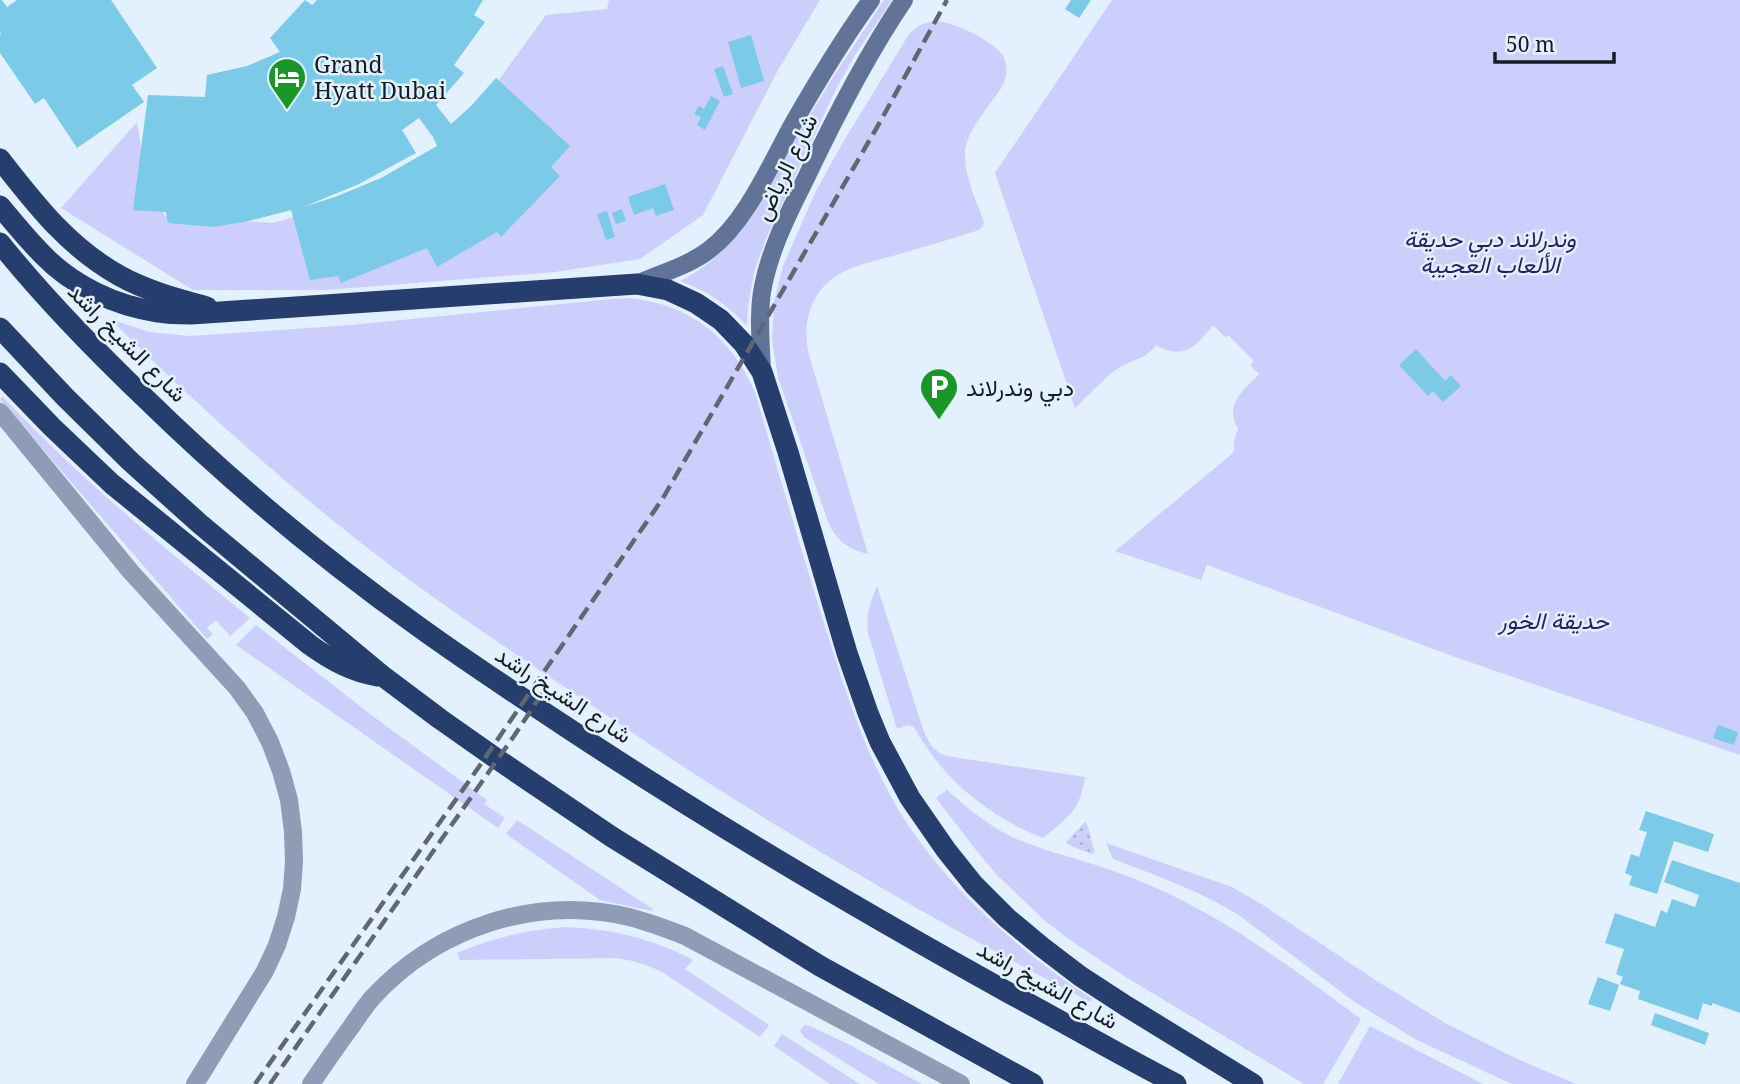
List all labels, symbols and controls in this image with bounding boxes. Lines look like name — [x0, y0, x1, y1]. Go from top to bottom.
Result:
scale bar — [1495, 21, 1614, 65]
text: 50 m — [1506, 30, 1555, 58]
place label: Grand Hyatt Dubai — [314, 48, 447, 106]
hotel icon: Grand Hyatt Dubai — [266, 56, 308, 111]
street label: شارع الرياض — [745, 108, 825, 226]
park label: وندرلاند دبي حديقة الألعاب العجيبة — [1404, 222, 1576, 280]
street label: شارع الشيخ راشد — [60, 275, 195, 410]
parking icon: دبي وندرلاند — [918, 366, 960, 421]
place label: دبي وندرلاند — [966, 371, 1074, 407]
park label: حديقة الخور — [1497, 604, 1610, 636]
street label: شارع الشيخ راشد — [489, 638, 639, 751]
street label: شارع الشيخ راشد — [971, 932, 1124, 1037]

